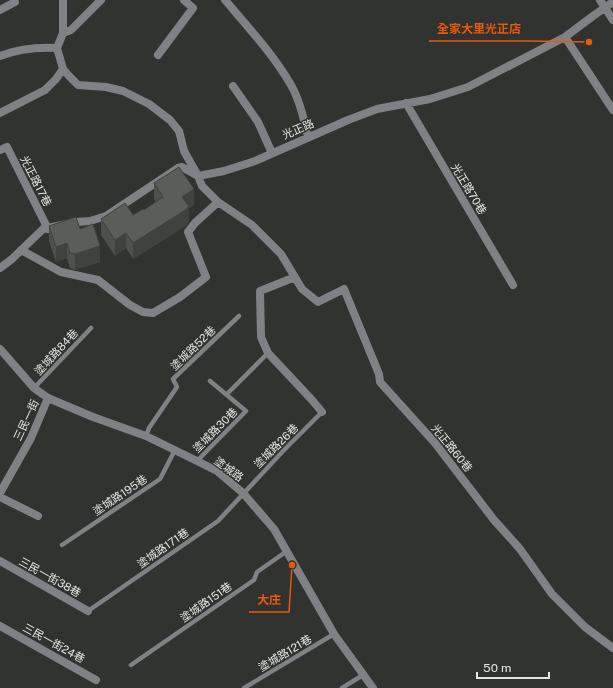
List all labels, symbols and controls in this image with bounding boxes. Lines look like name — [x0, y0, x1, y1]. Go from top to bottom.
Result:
callout: 全家大里光正店 — [429, 17, 529, 41]
text: 全家大里光正店 — [437, 22, 521, 36]
street label: 光正路 — [280, 117, 316, 141]
street label: 光正路17巷 — [18, 154, 54, 208]
street label: 光正路70巷 — [449, 161, 489, 217]
street label: 塗城路52巷 — [168, 324, 218, 372]
street label: 塗城路84巷 — [32, 327, 80, 377]
street label: 三民一街 — [11, 398, 41, 442]
street label: 塗城路30巷 — [190, 405, 240, 455]
street label: 塗城路26巷 — [251, 421, 301, 471]
street label: 光正路60巷 — [429, 422, 475, 474]
street label: 塗城路 — [212, 454, 246, 484]
street label: 塗城路195巷 — [91, 473, 149, 517]
street label: 塗城路171巷 — [135, 526, 191, 570]
street label: 三民一街38巷 — [17, 555, 83, 599]
street label: 塗城路151巷 — [178, 580, 234, 624]
callout: 大庄 — [249, 588, 289, 612]
text: 大庄 — [257, 593, 281, 607]
street label: 三民一街24巷 — [21, 621, 87, 665]
street label: 塗城路121巷 — [256, 633, 314, 673]
scale bar — [477, 654, 549, 680]
text: 50 m — [483, 661, 511, 675]

